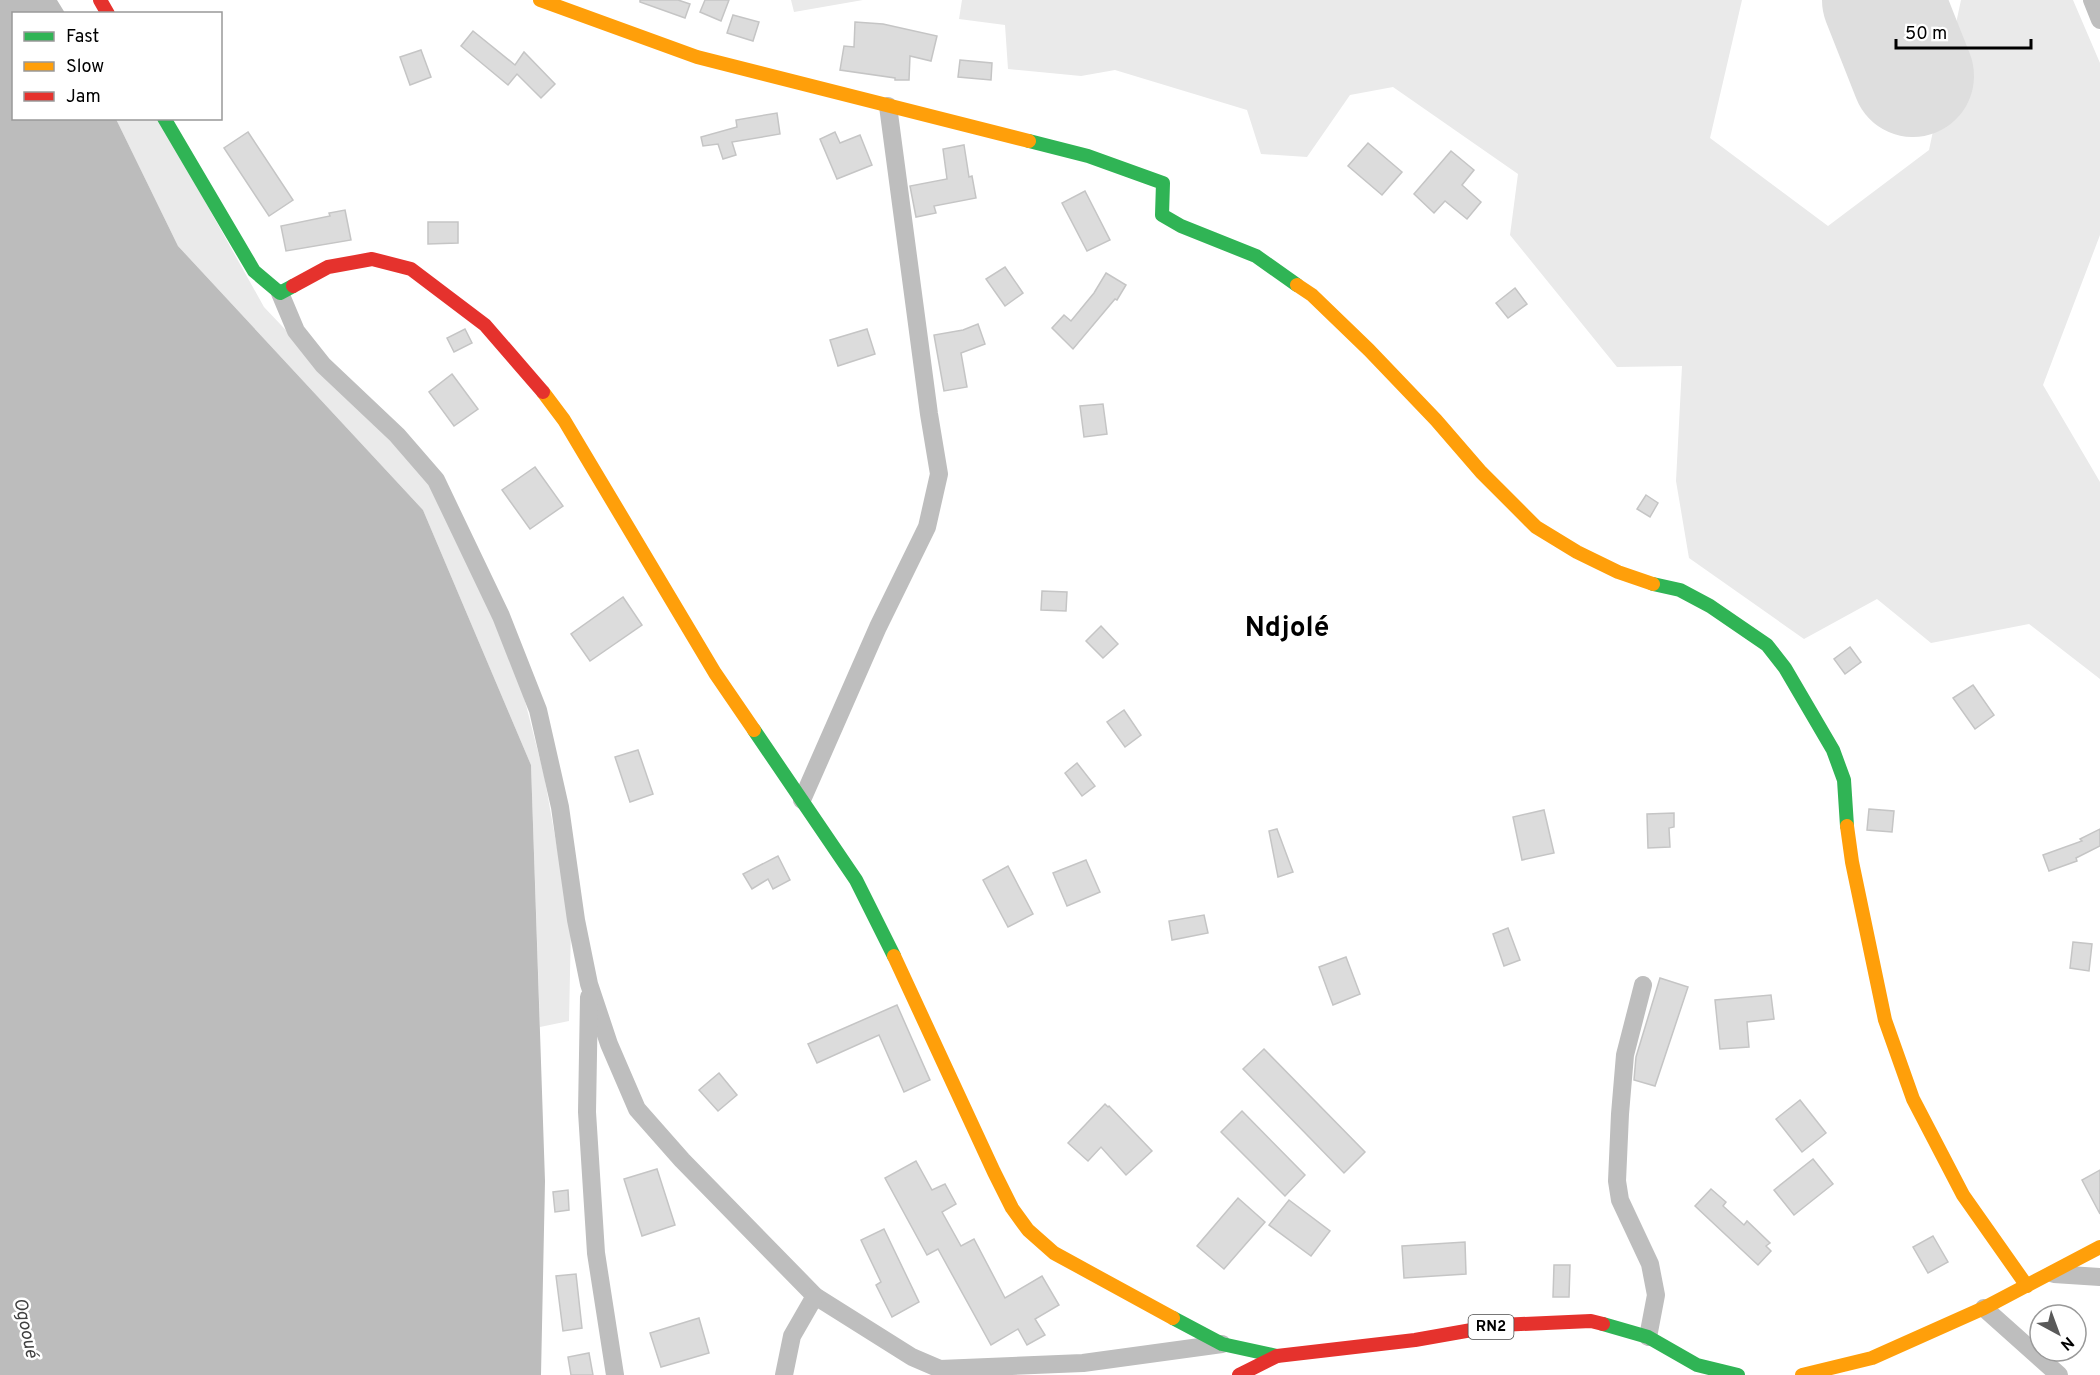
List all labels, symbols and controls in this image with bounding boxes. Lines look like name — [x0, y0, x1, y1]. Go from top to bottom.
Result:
legend — [12, 12, 222, 120]
scale bar — [1896, 12, 2031, 50]
text: 50 m — [1905, 23, 1947, 46]
text: Fast — [66, 26, 99, 49]
text: Slow — [66, 56, 104, 79]
text: Jam — [66, 86, 101, 109]
district label: Ndjolé — [1245, 611, 1329, 647]
water label: Ogooué — [7, 1296, 43, 1362]
north arrow — [2028, 1303, 2088, 1363]
road number: RN2 — [1468, 1315, 1514, 1339]
text: N — [2056, 1331, 2077, 1354]

